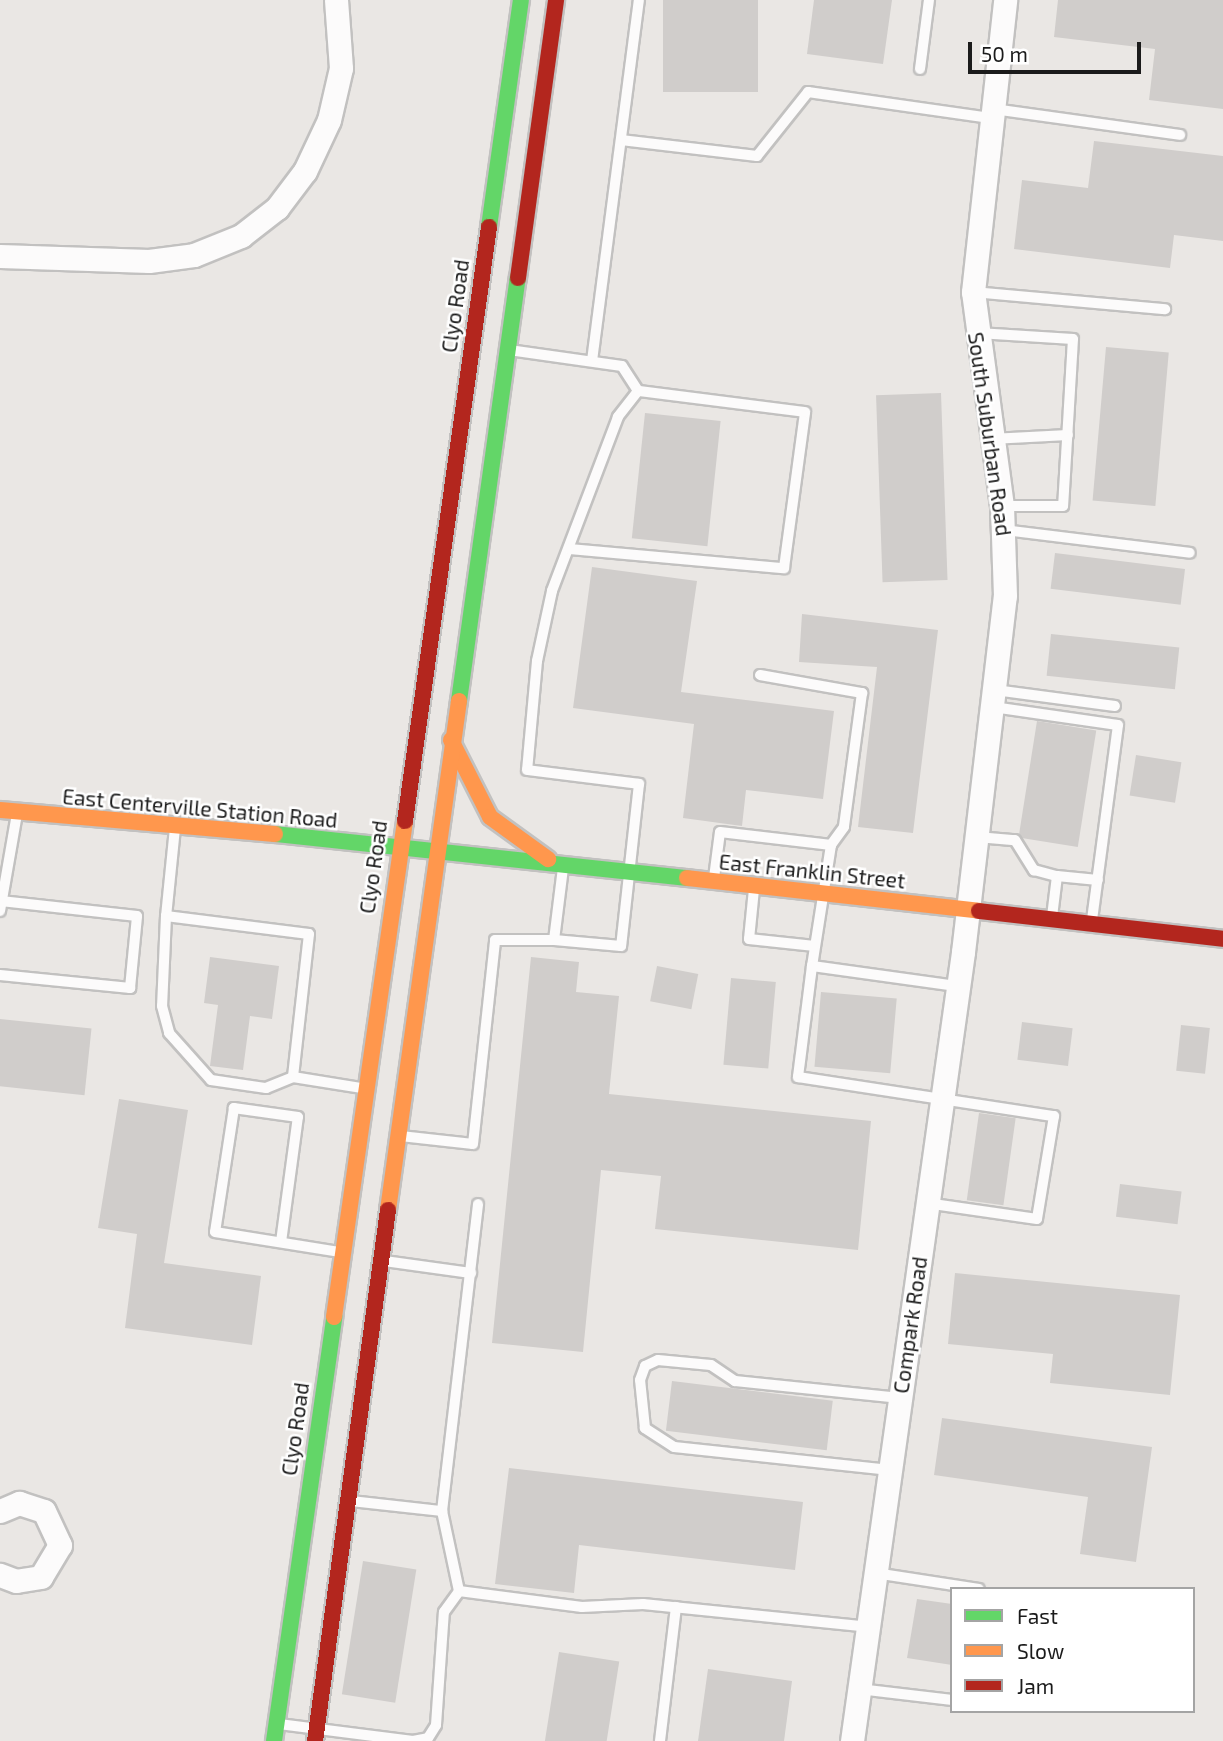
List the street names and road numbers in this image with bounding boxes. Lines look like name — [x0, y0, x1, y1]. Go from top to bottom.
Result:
street label: Clyo Road — [436, 258, 474, 354]
street label: South Suburban Road — [963, 331, 1017, 537]
street label: East Centerville Station Road — [61, 783, 339, 833]
street label: Clyo Road — [354, 819, 392, 915]
street label: East Franklin Street — [718, 849, 906, 893]
street label: Compark Road — [888, 1255, 932, 1395]
street label: Clyo Road — [276, 1381, 314, 1477]

